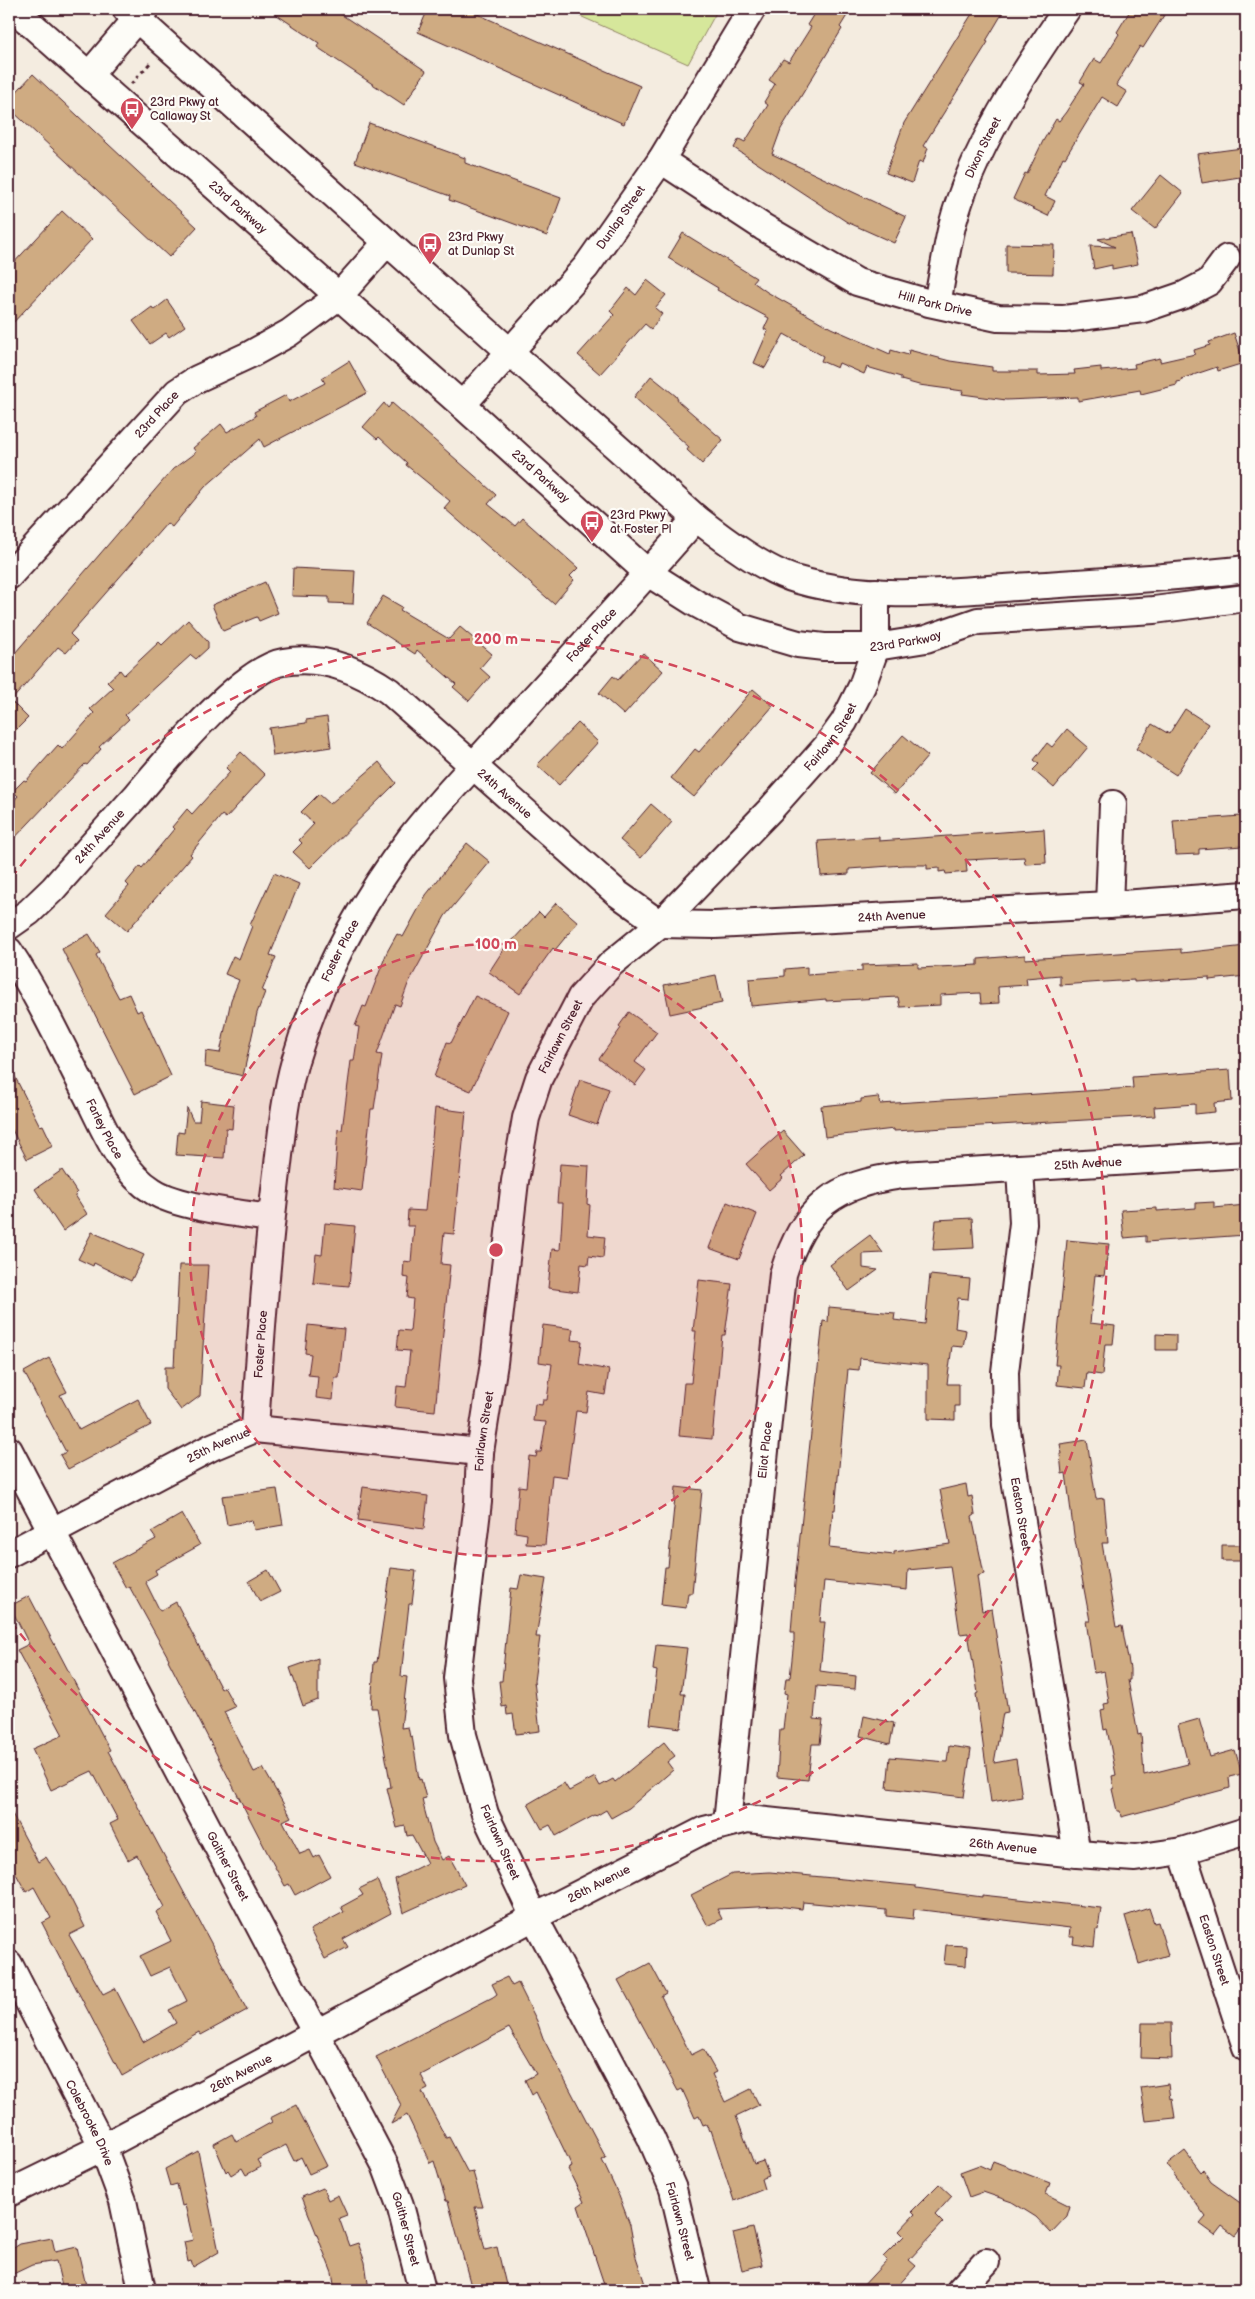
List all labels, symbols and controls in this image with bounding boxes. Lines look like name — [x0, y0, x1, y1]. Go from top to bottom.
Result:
place label: 23rd Pkwy at Callaway St — [150, 95, 219, 124]
bus stop icon: 23rd Pkwy at Callaway St — [119, 96, 145, 130]
street label: Dixon Street — [962, 114, 1005, 181]
street label: 23rd Parkway — [205, 178, 270, 237]
street label: Dunlap Street — [594, 183, 649, 253]
place label: 23rd Pkwy at Dunlap St — [448, 230, 515, 259]
bus stop icon: 23rd Pkwy at Dunlap St — [417, 231, 443, 265]
street label: Hill Park Drive — [896, 287, 973, 320]
street label: 23rd Place — [132, 388, 182, 441]
street label: 23rd Parkway — [508, 447, 573, 507]
place label: 23rd Pkwy at Foster Pl — [610, 508, 672, 537]
bus stop icon: 23rd Pkwy at Foster Pl — [579, 509, 605, 543]
street label: Foster Place — [563, 605, 620, 666]
street label: 23rd Parkway — [870, 627, 944, 655]
text: 200 m — [474, 630, 518, 649]
street label: Fairlawn Street — [801, 700, 860, 775]
street label: 24th Avenue — [474, 766, 535, 822]
street label: 24th Avenue — [72, 806, 128, 867]
street label: 24th Avenue — [857, 907, 926, 926]
street label: Foster Place — [318, 917, 363, 984]
text: 100 m — [475, 935, 517, 954]
street label: Fairlawn Street — [536, 997, 586, 1076]
street label: Farley Place — [82, 1096, 126, 1162]
street label: 25th Avenue — [1054, 1155, 1122, 1174]
centre of rings — [487, 1241, 505, 1259]
street label: Foster Place — [251, 1310, 271, 1379]
street label: Fairlawn Street — [472, 1390, 497, 1472]
street label: Eliot Place — [755, 1421, 776, 1479]
street label: 25th Avenue — [184, 1425, 252, 1467]
street label: Easton Street — [1007, 1476, 1034, 1552]
street label: Fairlawn Street — [476, 1802, 523, 1882]
street label: Gaither Street — [203, 1829, 252, 1904]
street label: 26th Avenue — [968, 1836, 1038, 1858]
street label: 26th Avenue — [565, 1862, 633, 1907]
street label: Easton Street — [1195, 1913, 1232, 1988]
street label: 26th Avenue — [207, 2051, 275, 2097]
street label: Colebrooke Drive — [62, 2077, 116, 2168]
street label: Fairlawn Street — [662, 2180, 697, 2262]
street label: Gaither Street — [388, 2190, 423, 2268]

